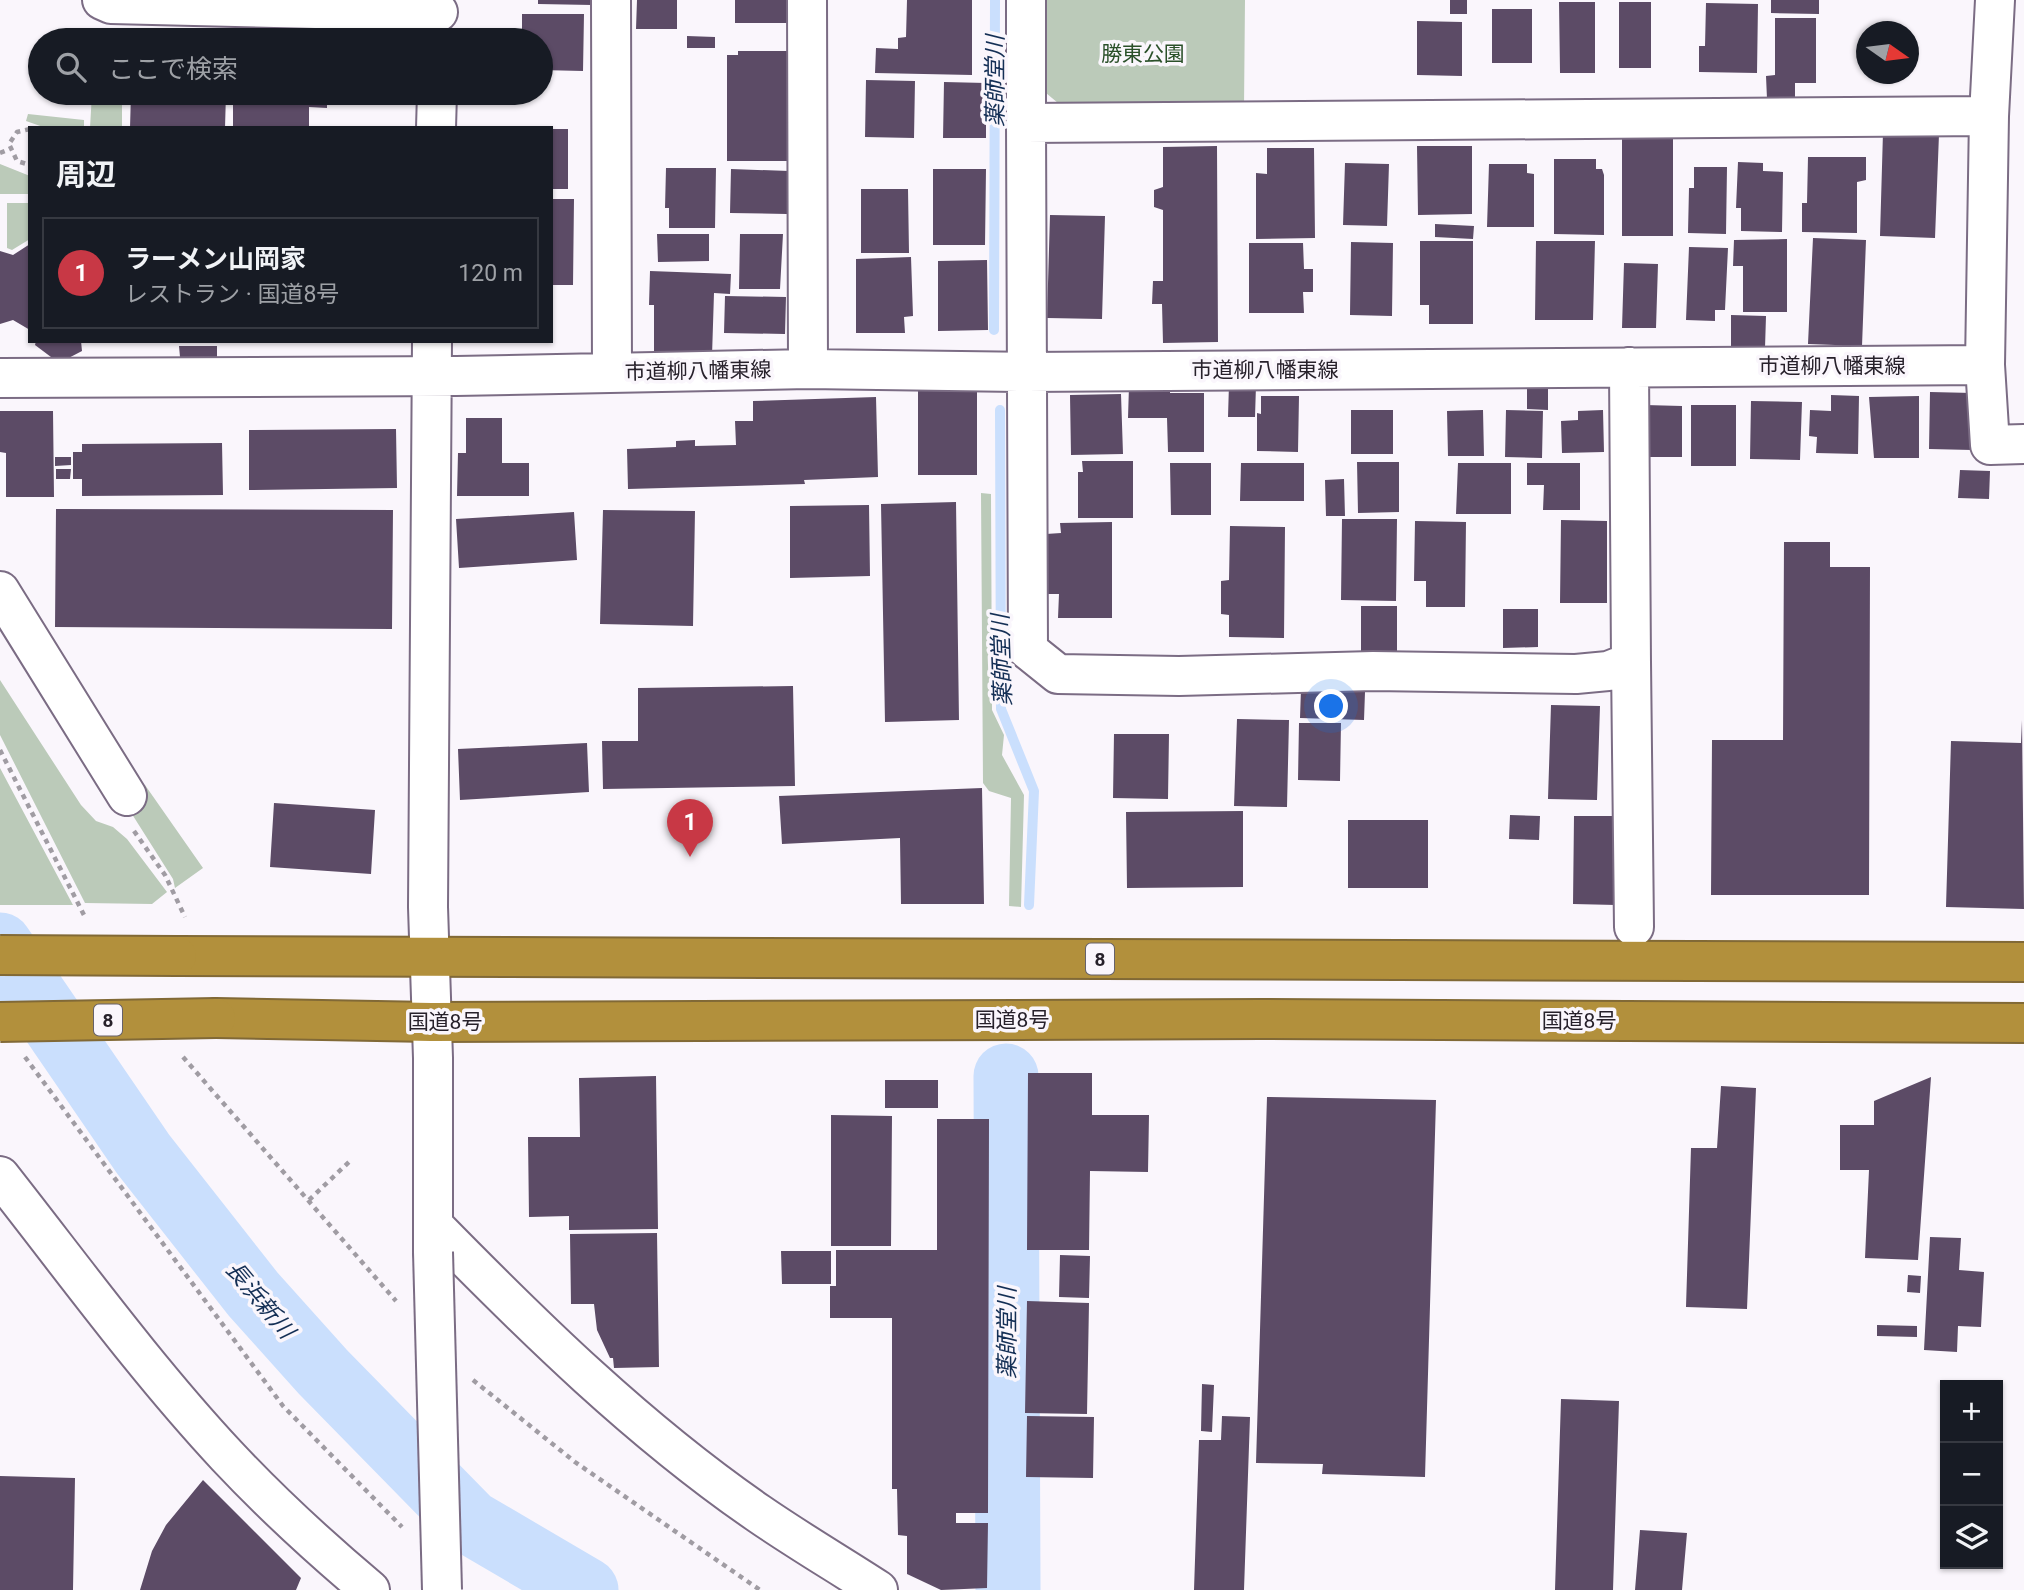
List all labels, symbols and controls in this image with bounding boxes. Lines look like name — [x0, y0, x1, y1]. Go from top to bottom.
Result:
north arrow — [1856, 21, 1919, 84]
search box — [28, 28, 553, 105]
water label: 薬師堂川 — [982, 32, 1009, 127]
park label: 勝東公園 — [1101, 42, 1185, 66]
icon: search — [52, 48, 90, 86]
text: ここで検索 — [108, 54, 238, 84]
text: 周辺 — [56, 157, 116, 192]
text: ラーメン山岡家 — [125, 244, 306, 274]
text: 1 — [74, 260, 88, 287]
text: 120 m — [458, 260, 523, 287]
text: レストラン · 国道8号 — [125, 281, 339, 308]
street label: 市道柳八幡東線 — [1759, 354, 1906, 378]
street label: 市道柳八幡東線 — [624, 358, 772, 384]
street label: 市道柳八幡東線 — [1192, 358, 1339, 382]
water label: 薬師堂川 — [987, 611, 1017, 706]
your location — [1314, 689, 1348, 723]
pin: 1 — [667, 799, 713, 857]
road number: 8 — [1086, 944, 1114, 974]
road number: 8 — [94, 1004, 122, 1036]
street label: 国道8号 — [975, 1008, 1049, 1032]
street label: 国道8号 — [1542, 1009, 1616, 1033]
street label: 国道8号 — [408, 1010, 482, 1034]
water label: 長浜新川 — [220, 1256, 302, 1346]
water label: 薬師堂川 — [994, 1284, 1021, 1379]
map controls — [1940, 1380, 2003, 1569]
button: + — [1940, 1380, 2003, 1443]
button: − — [1940, 1443, 2003, 1506]
button: layers — [1940, 1506, 2003, 1569]

